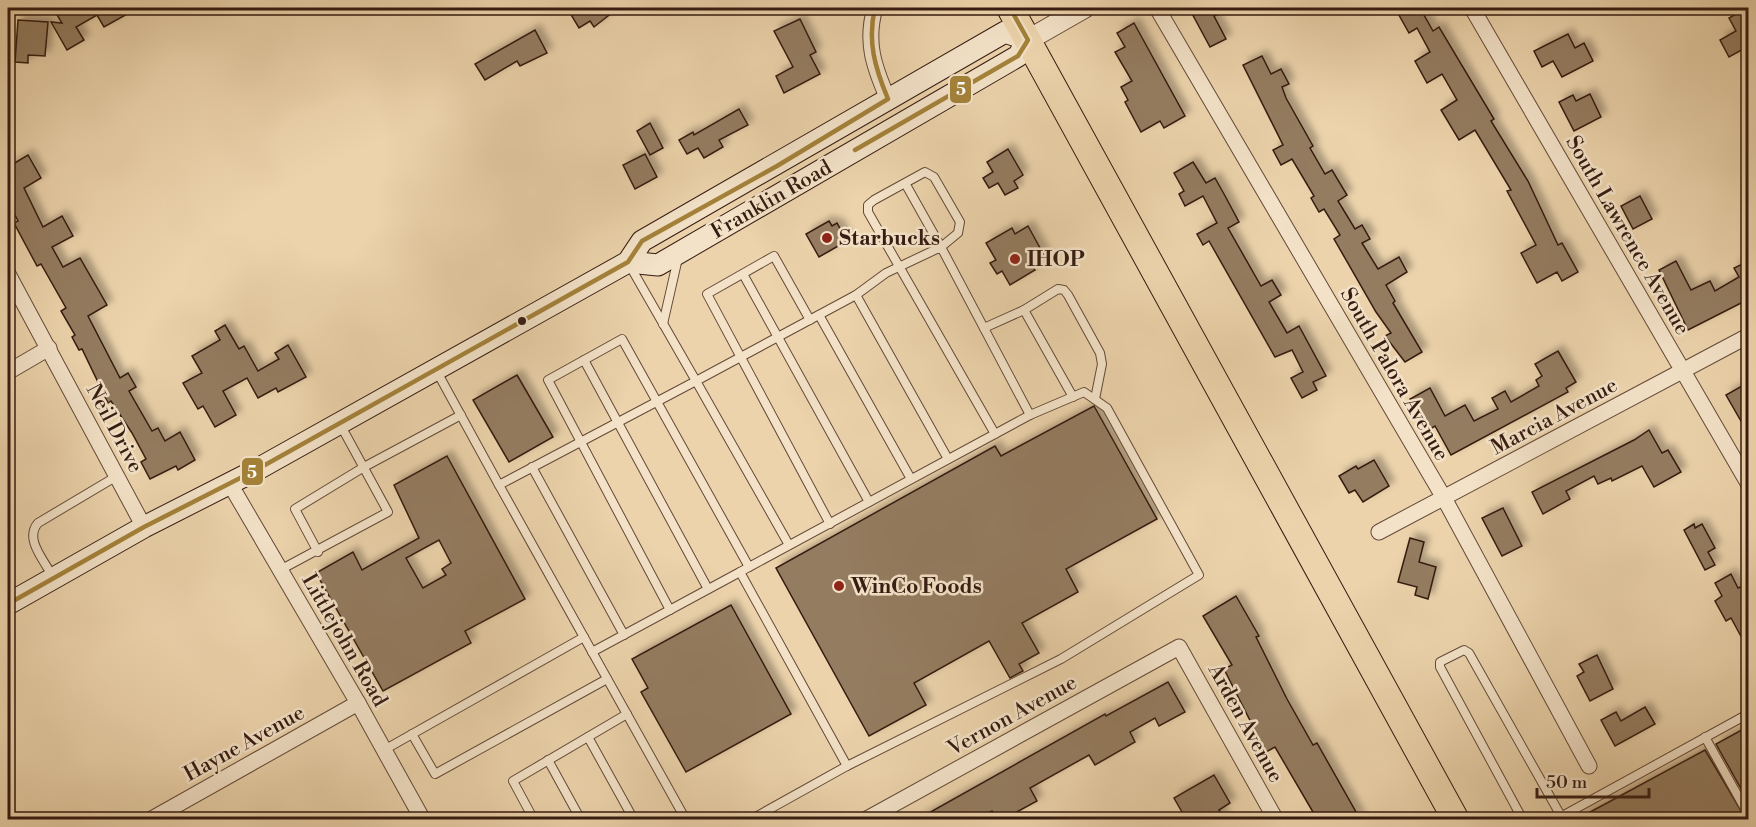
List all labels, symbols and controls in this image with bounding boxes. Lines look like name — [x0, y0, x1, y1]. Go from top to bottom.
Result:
line badge: 5 — [949, 75, 972, 104]
text: 5 — [956, 80, 966, 100]
street label: South Lawrence Avenue — [1559, 131, 1695, 340]
street label: Franklin Road — [706, 155, 837, 245]
place label: Starbucks — [839, 226, 940, 252]
marker: Starbucks — [820, 231, 834, 245]
place label: IHOP — [1027, 247, 1085, 273]
marker: IHOP — [1008, 252, 1022, 266]
street label: South Palora Avenue — [1334, 283, 1454, 466]
unlabelled marker — [516, 315, 528, 327]
street label: Marcia Avenue — [1487, 373, 1622, 461]
street label: Neil Drive — [80, 380, 148, 477]
line badge: 5 — [241, 457, 264, 486]
text: 5 — [247, 463, 257, 483]
street label: Littlejohn Road — [296, 569, 393, 712]
place label: WinCo Foods — [850, 574, 982, 600]
marker: WinCo Foods — [832, 579, 846, 593]
street label: Arden Avenue — [1201, 659, 1288, 787]
street label: Vernon Avenue — [942, 670, 1082, 763]
street label: Hayne Avenue — [180, 700, 309, 788]
scale bar — [1537, 761, 1650, 799]
text: 50 m — [1546, 771, 1588, 794]

